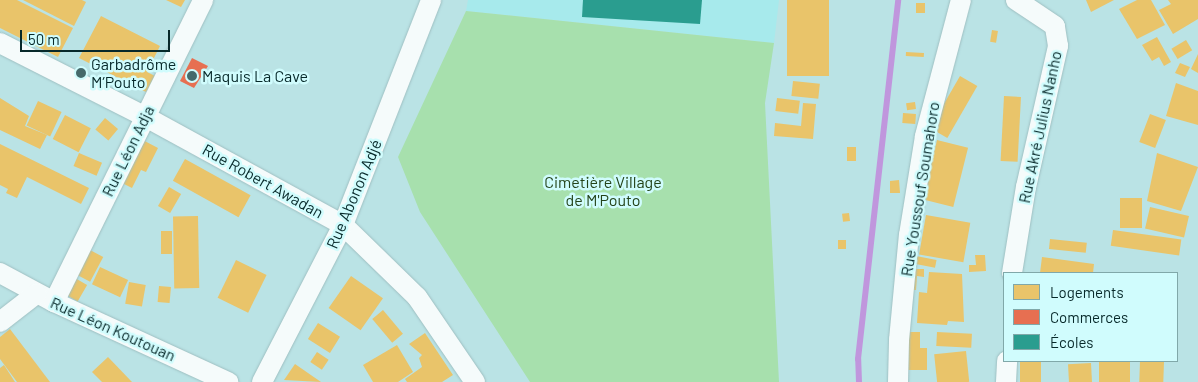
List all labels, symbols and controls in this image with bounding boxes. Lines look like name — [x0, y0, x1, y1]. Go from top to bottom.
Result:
scale bar — [22, 20, 172, 52]
text: 50 m — [28, 30, 60, 48]
street label: Rue Akré Julius Nanho — [1014, 49, 1066, 205]
place label: Garbadrôme M’Pouto — [91, 54, 176, 92]
place label: Maquis La Cave — [202, 66, 308, 86]
marker: Garbadrôme M’Pouto — [75, 67, 87, 79]
marker: Maquis La Cave — [186, 70, 198, 82]
street label: Rue Youssouf Soumahoro — [897, 100, 943, 278]
street label: Rue Léon Adja — [98, 102, 158, 200]
street label: Rue Abonon Adjé — [322, 136, 386, 252]
street label: Rue Robert Awadan — [199, 140, 327, 222]
park label: Cimetière Village de M'Pouto — [544, 172, 662, 210]
legend — [1003, 272, 1178, 362]
text: Logements — [1050, 283, 1124, 301]
street label: Rue Léon Koutouan — [48, 293, 178, 365]
text: Commerces — [1050, 308, 1128, 326]
text: Écoles — [1050, 333, 1094, 351]

